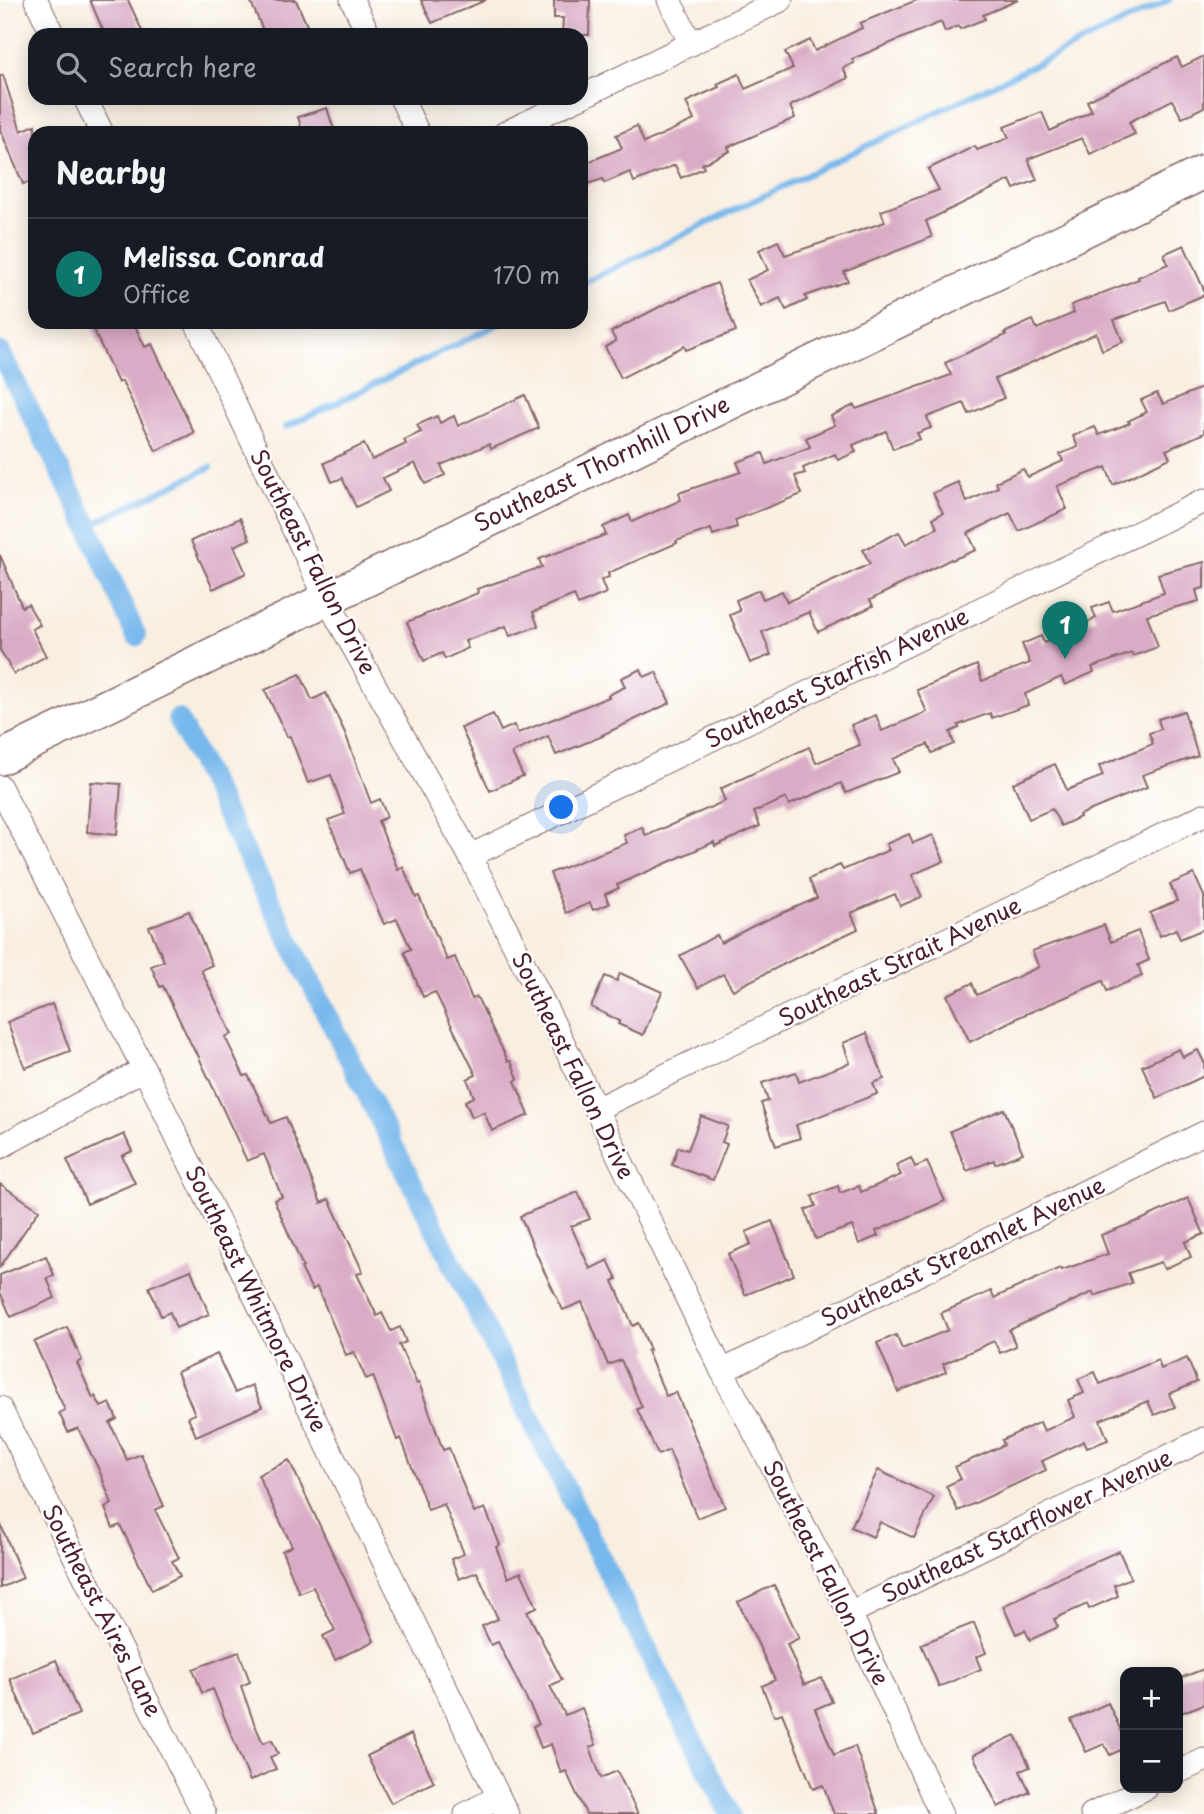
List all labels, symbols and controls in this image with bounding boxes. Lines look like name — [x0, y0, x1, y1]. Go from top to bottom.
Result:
search box — [28, 28, 588, 105]
text: Search here — [108, 47, 257, 86]
icon: search — [52, 48, 90, 86]
text: Nearby — [56, 149, 166, 194]
text: Melissa Conrad — [123, 237, 324, 276]
text: 1 — [74, 257, 85, 292]
text: 170 m — [493, 257, 560, 292]
text: Office — [123, 276, 190, 311]
street label: Southeast Thornhill Drive — [468, 386, 735, 540]
street label: Southeast Fallon Drive — [242, 443, 386, 680]
street label: Southeast Starfish Avenue — [699, 597, 974, 756]
pin: 1 — [1042, 601, 1088, 659]
your location — [544, 790, 578, 824]
street label: Southeast Strait Avenue — [772, 887, 1027, 1035]
street label: Southeast Fallon Drive — [504, 946, 645, 1185]
street label: Southeast Whitmore Drive — [177, 1159, 337, 1438]
street label: Southeast Streamlet Avenue — [814, 1167, 1110, 1335]
street label: Southeast Starflower Avenue — [875, 1439, 1178, 1610]
street label: Southeast Fallon Drive — [755, 1454, 899, 1691]
street label: Southeast Aires Lane — [35, 1498, 172, 1723]
map controls — [1120, 1667, 1183, 1793]
button: + — [1120, 1667, 1183, 1730]
button: − — [1120, 1730, 1183, 1793]

